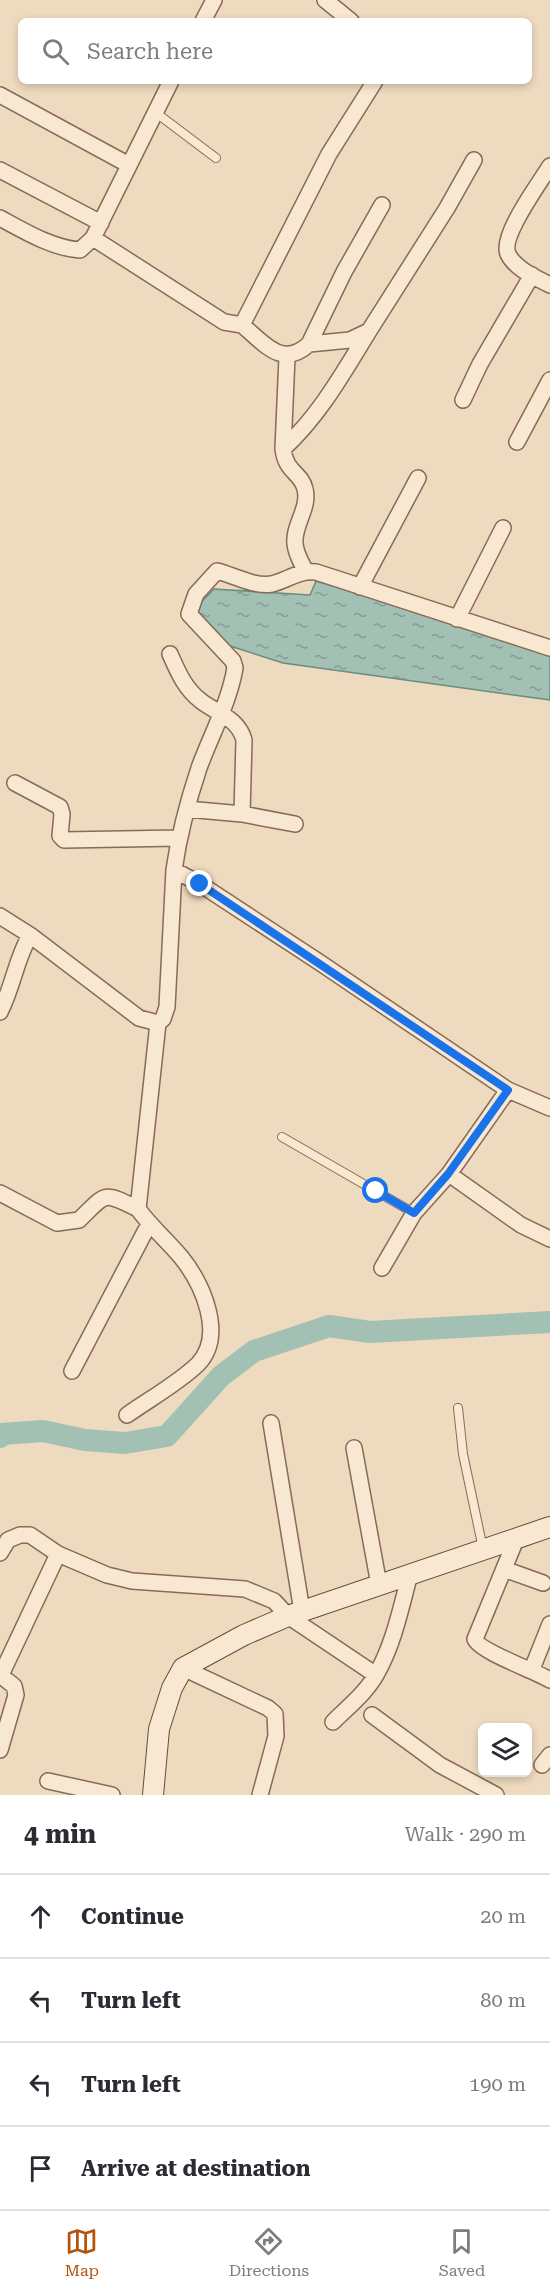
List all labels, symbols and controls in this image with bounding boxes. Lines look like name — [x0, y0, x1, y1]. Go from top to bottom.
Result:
search box — [18, 18, 532, 84]
icon: search — [39, 35, 72, 68]
text: Search here — [87, 39, 213, 64]
route end — [186, 870, 212, 896]
route start — [362, 1177, 388, 1203]
map controls — [478, 1723, 532, 1777]
button: layers — [478, 1723, 532, 1777]
text: 4 min — [24, 1819, 96, 1849]
text: Walk · 290 m — [405, 1822, 526, 1846]
icon: ahead — [24, 1900, 57, 1933]
text: Continue — [81, 1904, 184, 1929]
text: 20 m — [480, 1904, 526, 1928]
icon: left — [24, 1984, 57, 2017]
text: Turn left — [81, 1988, 181, 2013]
text: 80 m — [480, 1988, 526, 2012]
icon: left — [24, 2068, 57, 2101]
text: Turn left — [81, 2072, 181, 2097]
text: 190 m — [469, 2072, 526, 2096]
icon: arrive — [24, 2152, 57, 2185]
text: Arrive at destination — [81, 2156, 310, 2181]
tab: Map — [65, 2225, 99, 2280]
tab: Directions — [229, 2225, 309, 2280]
tab: Saved — [439, 2225, 485, 2280]

